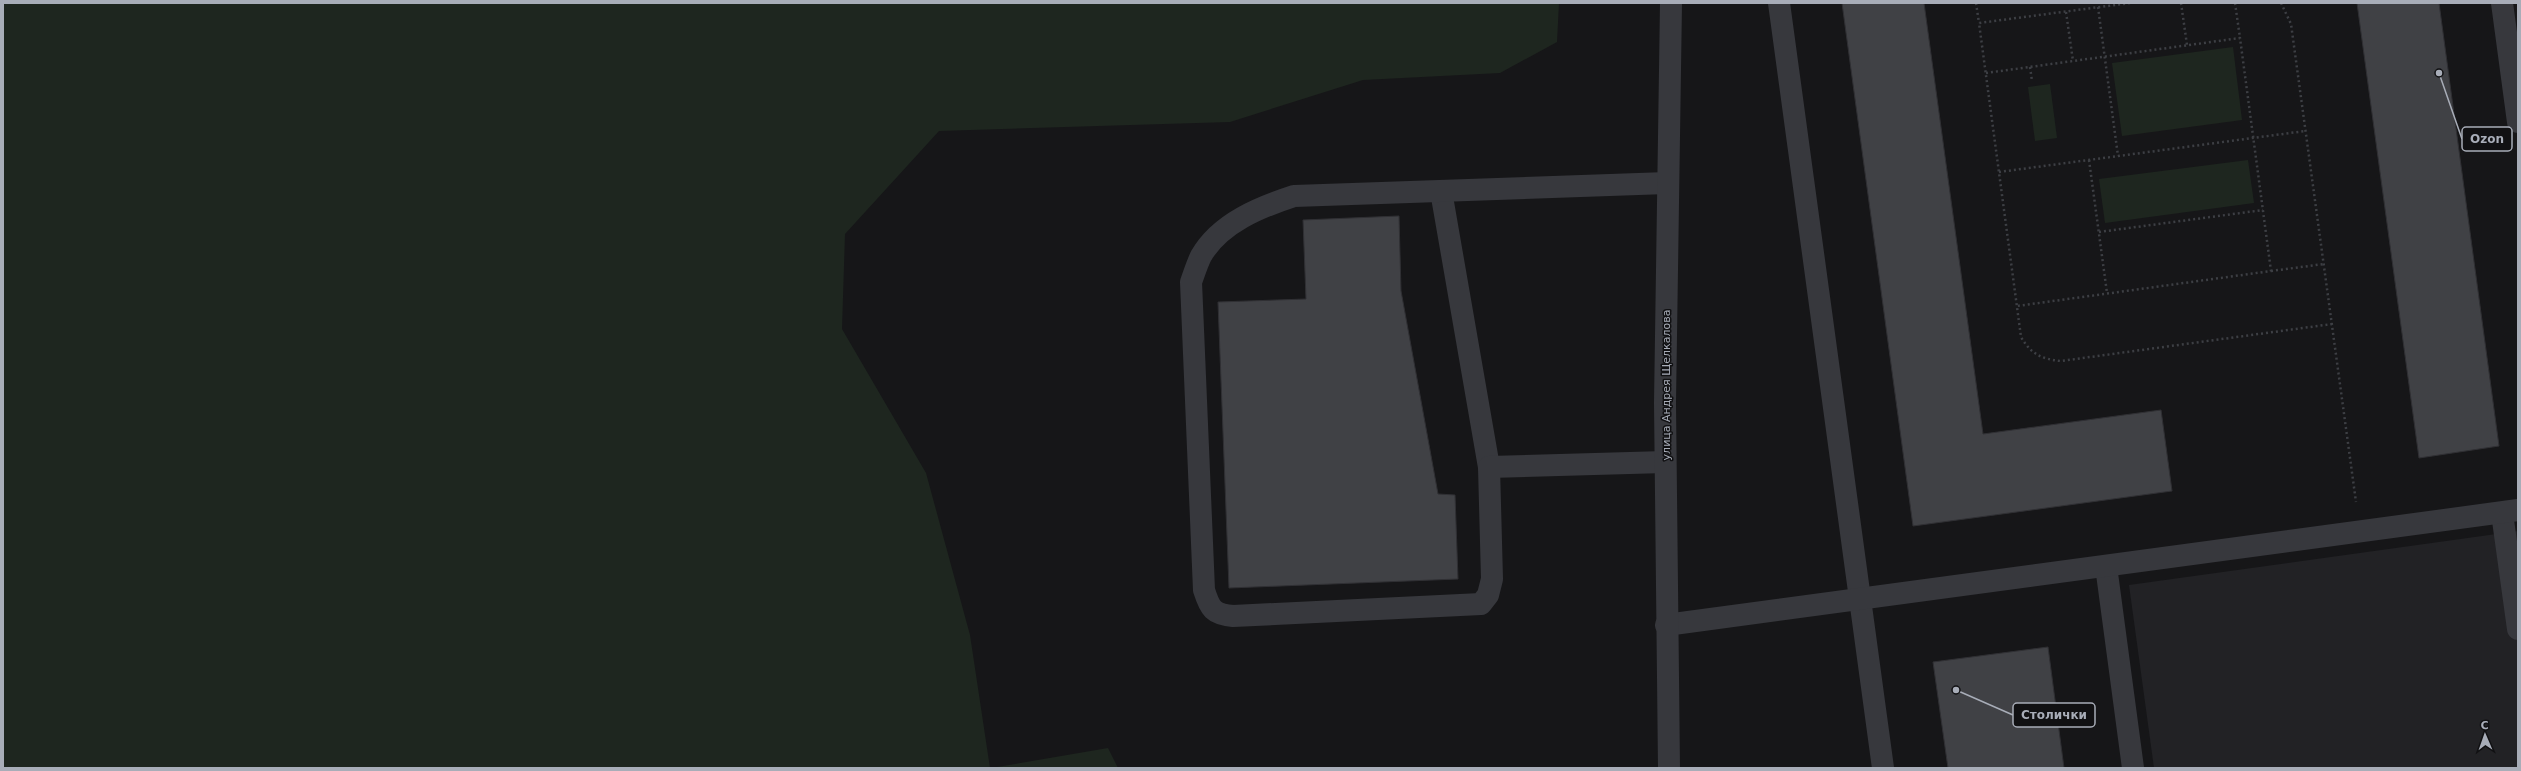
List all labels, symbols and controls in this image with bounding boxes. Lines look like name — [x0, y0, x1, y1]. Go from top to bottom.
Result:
callout: Ozon — [2462, 127, 2512, 151]
text: Ozon — [2470, 132, 2504, 146]
street label: улица Андрея Щелкалова — [1660, 310, 1673, 460]
callout: Столички — [2013, 703, 2095, 727]
text: Столички — [2021, 708, 2087, 722]
north arrow — [2465, 715, 2505, 755]
text: С — [2480, 719, 2489, 732]

